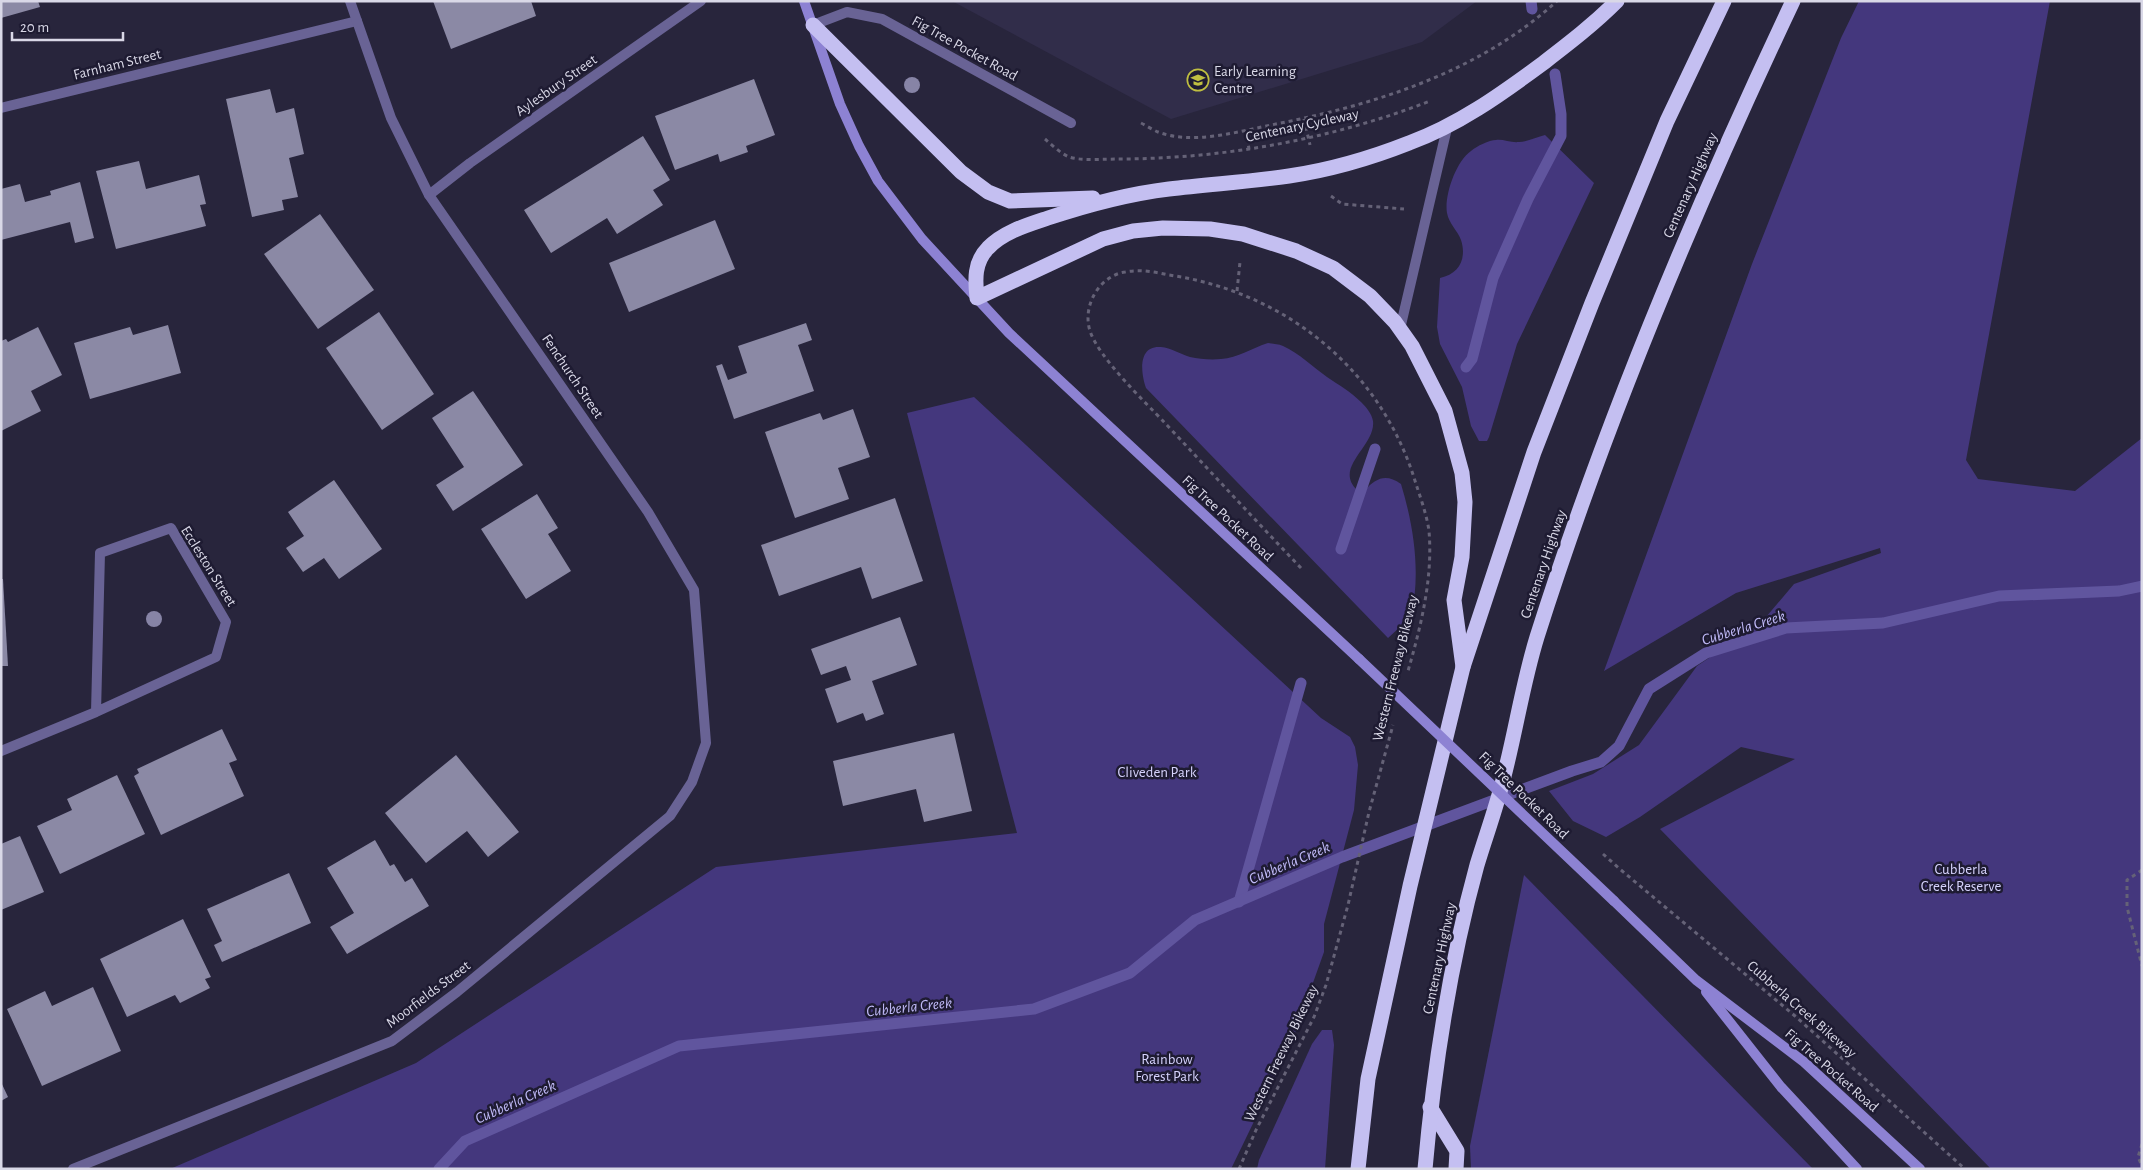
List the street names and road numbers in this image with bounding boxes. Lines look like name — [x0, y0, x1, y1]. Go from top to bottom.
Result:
street label: Fig Tree Pocket Road — [909, 13, 1020, 84]
street label: Farnham Street — [72, 46, 163, 83]
street label: Aylesbury Street — [513, 52, 600, 119]
street label: Centenary Cycleway — [1244, 106, 1361, 145]
street label: Centenary Highway — [1660, 130, 1721, 240]
street label: Fenchurch Street — [539, 332, 606, 421]
street label: Fig Tree Pocket Road — [1179, 473, 1276, 564]
street label: Centenary Highway — [1518, 507, 1569, 620]
street label: Eccleston Street — [178, 523, 239, 609]
street label: Western Freeway Bikeway — [1370, 593, 1421, 743]
street label: Fig Tree Pocket Road — [1476, 749, 1572, 842]
street label: Centenary Highway — [1420, 900, 1459, 1015]
street label: Moorfields Street — [383, 958, 473, 1031]
street label: Cubberla Creek Bikeway — [1744, 958, 1860, 1061]
street label: Western Freeway Bikeway — [1242, 982, 1321, 1124]
street label: Fig Tree Pocket Road — [1782, 1026, 1881, 1115]

